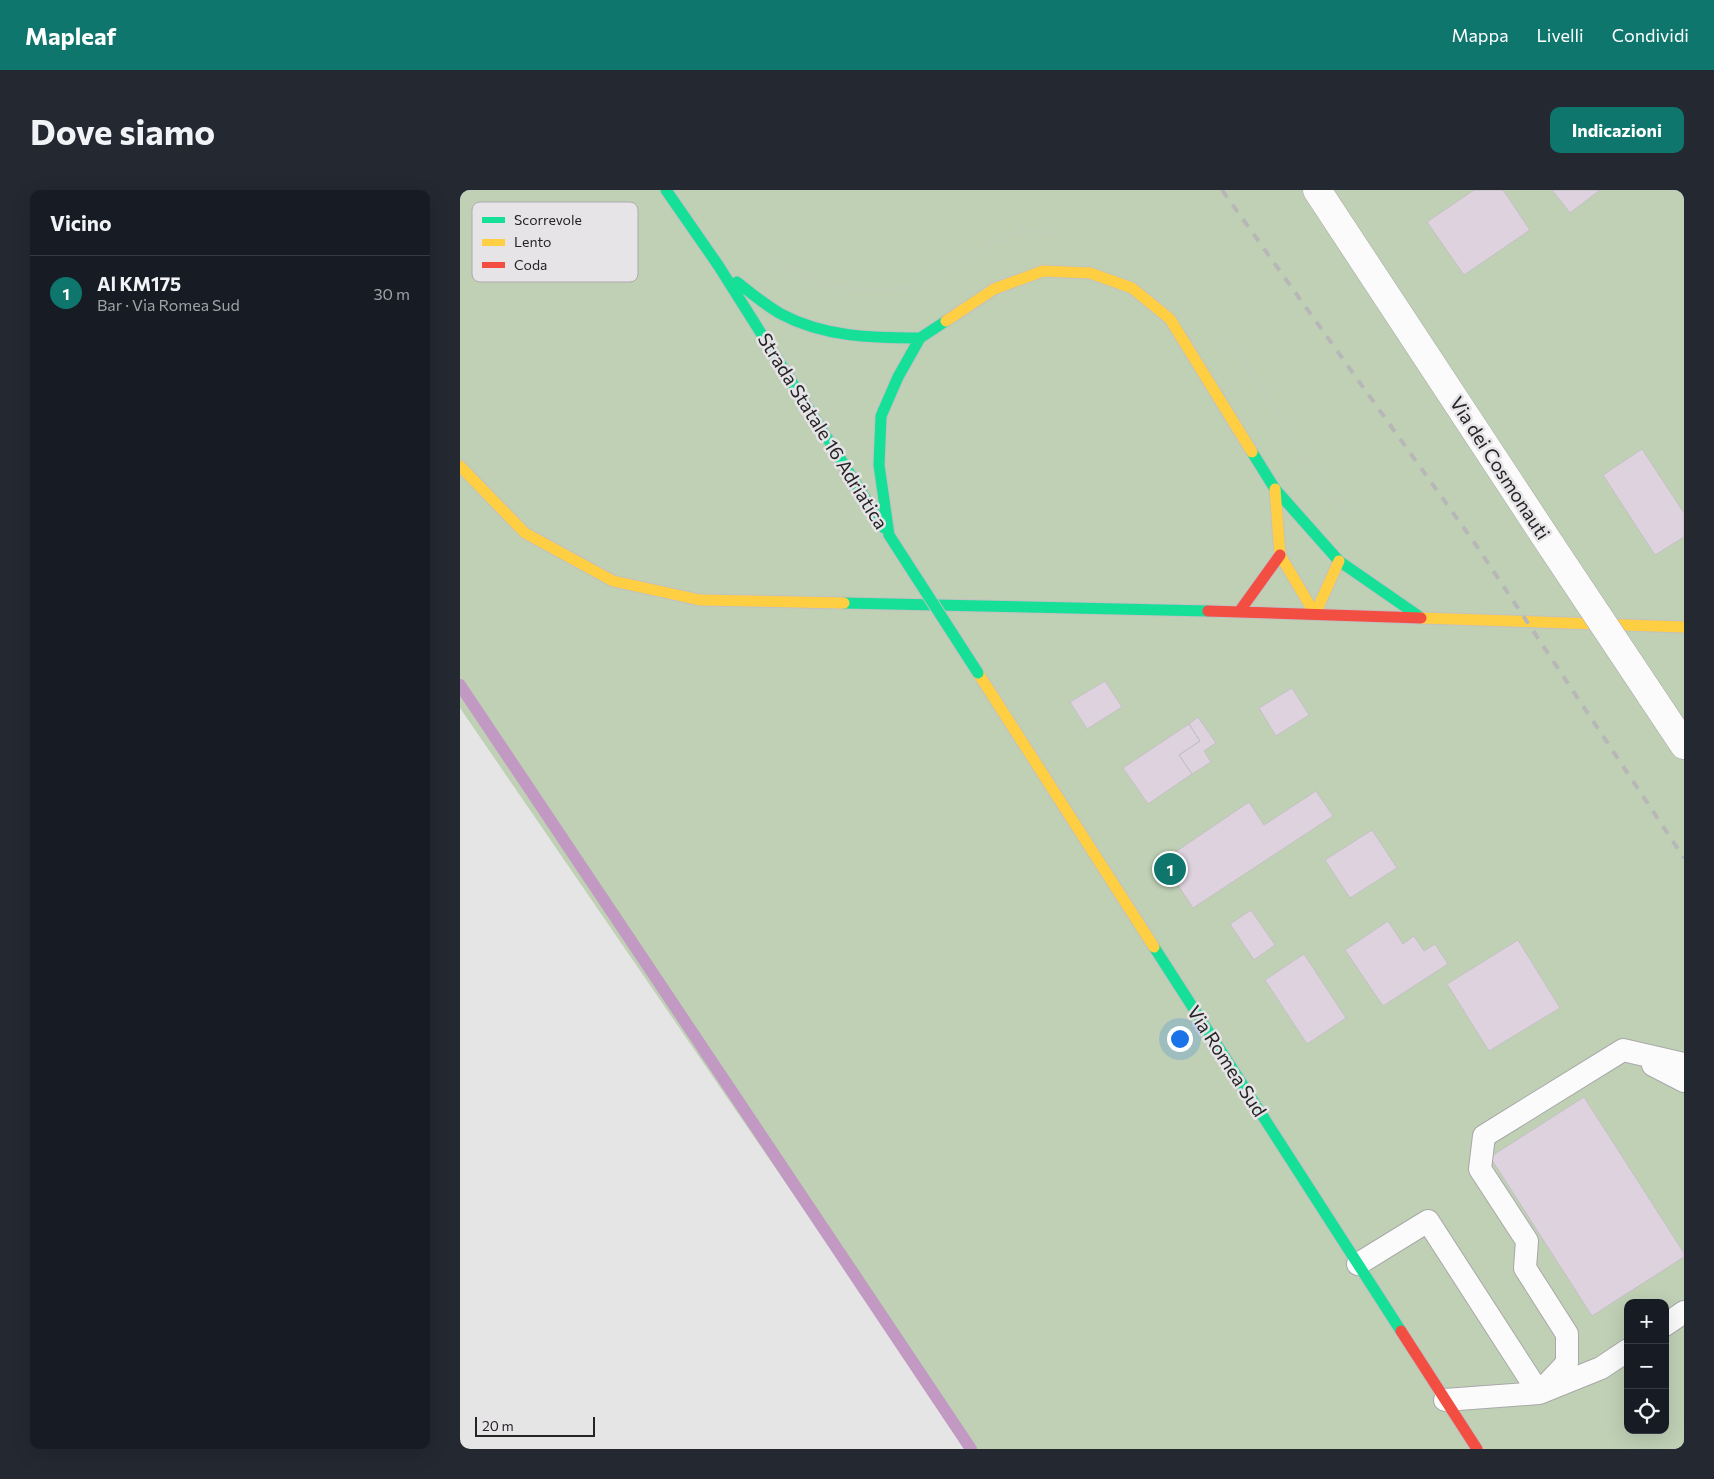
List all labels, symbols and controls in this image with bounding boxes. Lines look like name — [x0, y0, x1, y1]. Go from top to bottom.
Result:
text: Mapleaf — [25, 21, 116, 50]
text: Mappa — [1451, 24, 1509, 46]
text: Livelli — [1537, 24, 1584, 46]
text: Condividi — [1612, 24, 1689, 46]
button: Indicazioni — [1550, 107, 1684, 153]
text: Dove siamo — [30, 109, 215, 152]
legend — [472, 202, 638, 282]
text: Vicino — [50, 210, 111, 235]
text: Scorrevole — [514, 211, 582, 228]
text: Lento — [514, 233, 551, 250]
text: Coda — [514, 256, 547, 273]
text: Al KM175 — [97, 272, 181, 295]
text: 1 — [62, 284, 70, 303]
text: 30 m — [373, 284, 410, 303]
text: Bar · Via Romea Sud — [97, 295, 240, 314]
street label: Strada Statale 16 Adriatica — [754, 328, 893, 533]
street label: Via dei Cosmonauti — [1446, 392, 1555, 544]
pin: 1 — [1154, 850, 1186, 888]
street label: Via Romea Sud — [1183, 1001, 1272, 1121]
your location — [1167, 1026, 1193, 1052]
map controls — [1624, 1299, 1669, 1434]
button: + — [1624, 1299, 1669, 1344]
button: − — [1624, 1344, 1669, 1389]
button: locate — [1624, 1389, 1669, 1434]
scale bar — [475, 1414, 595, 1437]
text: 20 m — [482, 1417, 514, 1434]

